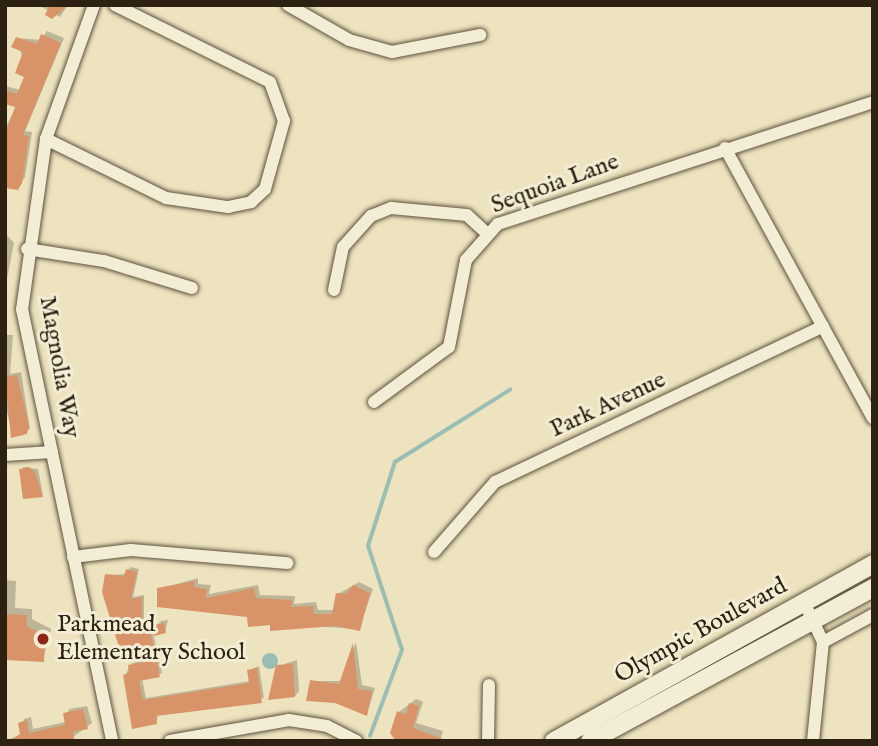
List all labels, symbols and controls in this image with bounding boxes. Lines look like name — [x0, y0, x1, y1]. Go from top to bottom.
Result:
street label: Sequoia Lane — [487, 148, 623, 220]
street label: Magnolia Way — [32, 294, 86, 440]
street label: Park Avenue — [546, 366, 670, 444]
street label: Olympic Boulevard — [610, 572, 792, 690]
place label: Parkmead Elementary School — [57, 611, 245, 667]
marker: Parkmead Elementary School — [35, 631, 51, 647]

